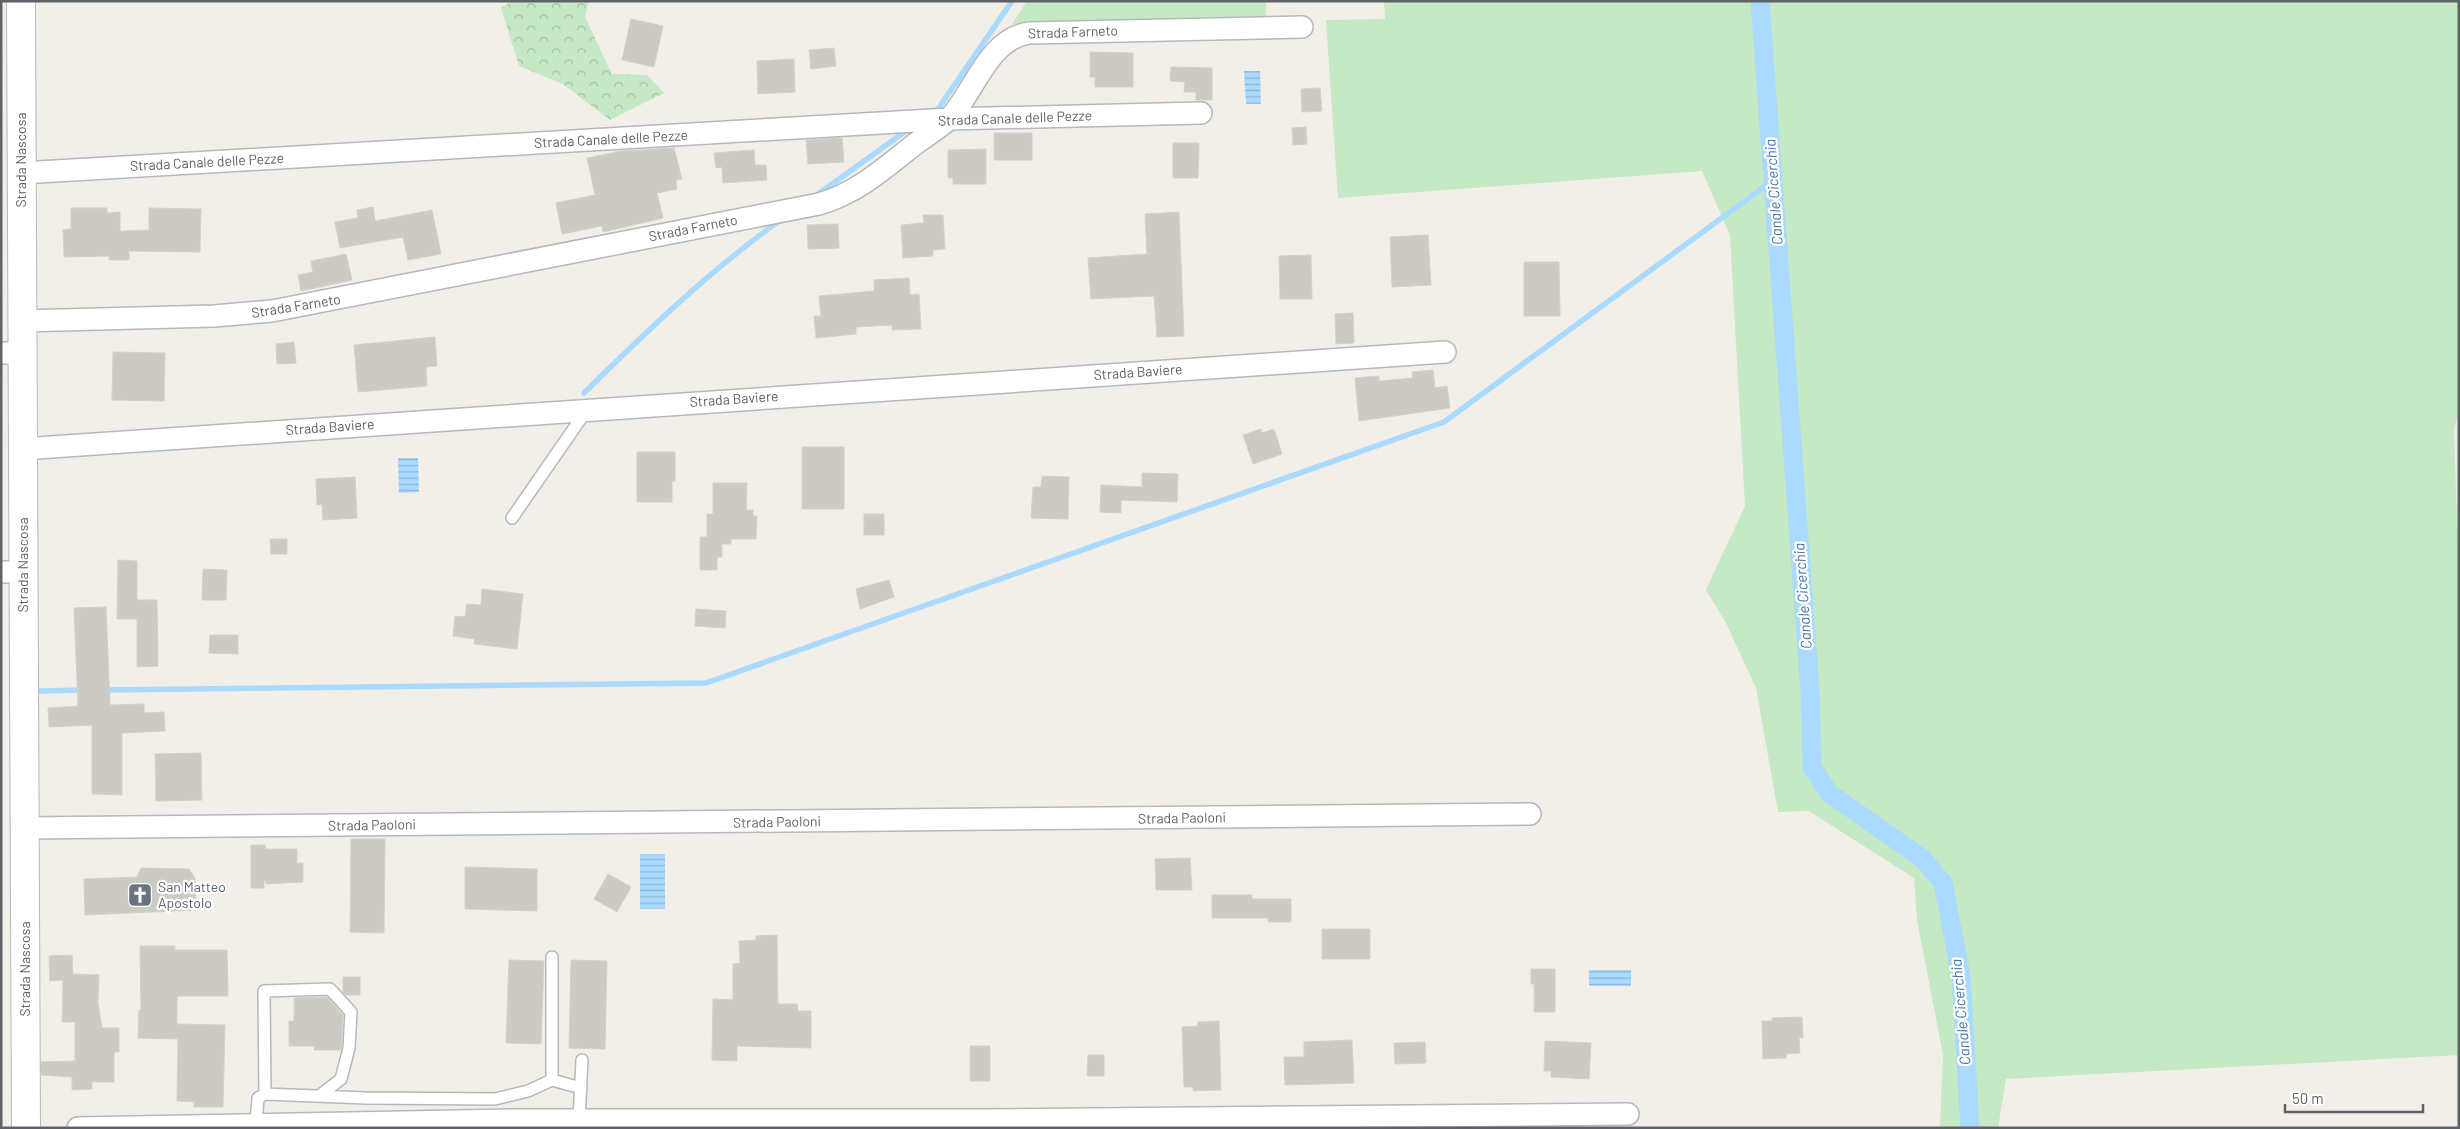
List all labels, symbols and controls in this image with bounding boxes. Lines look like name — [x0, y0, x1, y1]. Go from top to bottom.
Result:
street label: Strada Farneto — [1028, 21, 1118, 42]
street label: Strada Canale delle Pezze — [938, 106, 1092, 129]
street label: Strada Nascosa — [12, 112, 29, 208]
street label: Strada Canale delle Pezze — [534, 126, 688, 151]
water label: Canale Cicerchia — [1760, 138, 1786, 246]
street label: Strada Canale delle Pezze — [130, 149, 284, 174]
street label: Strada Farneto — [647, 211, 739, 244]
street label: Strada Farneto — [250, 290, 342, 321]
street label: Strada Baviere — [1093, 360, 1183, 383]
street label: Strada Baviere — [689, 387, 779, 410]
street label: Strada Baviere — [285, 415, 375, 438]
street label: Strada Nascosa — [14, 517, 31, 613]
water label: Canale Cicerchia — [1789, 542, 1815, 650]
street label: Strada Paoloni — [1138, 808, 1226, 827]
street label: Strada Paoloni — [733, 812, 821, 831]
street label: Strada Paoloni — [328, 815, 416, 834]
place label: San Matteo Apostolo — [158, 878, 226, 911]
church icon: San Matteo Apostolo — [127, 882, 153, 908]
street label: Strada Nascosa — [16, 921, 33, 1017]
water label: Canale Cicerchia — [1946, 958, 1974, 1066]
scale bar — [2285, 1082, 2422, 1114]
text: 50 m — [2292, 1089, 2324, 1107]

